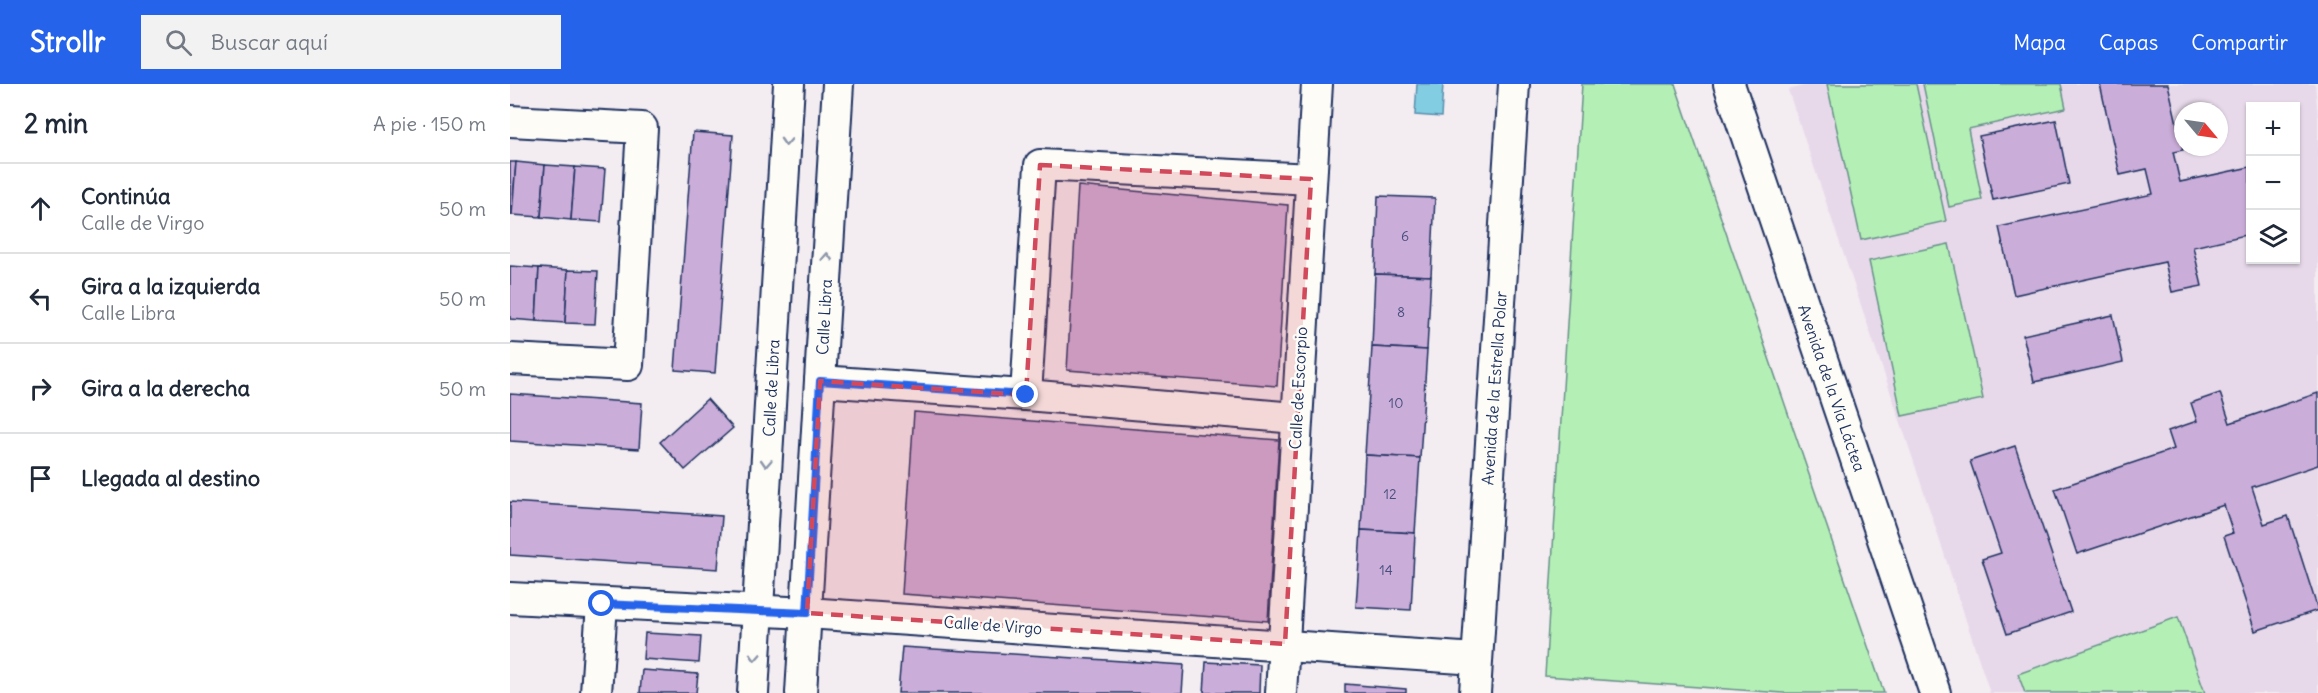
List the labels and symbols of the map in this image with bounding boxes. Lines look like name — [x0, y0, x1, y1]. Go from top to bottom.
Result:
north arrow — [2174, 102, 2228, 156]
one-way arrow — [780, 138, 793, 147]
house number: 6 — [1401, 227, 1409, 245]
one-way arrow — [821, 253, 834, 262]
street label: Calle Libra — [812, 279, 836, 355]
street label: Avenida de la Estrella Polar — [1477, 290, 1511, 486]
street label: Avenida de la Vía Láctea — [1794, 302, 1870, 474]
house number: 8 — [1397, 303, 1405, 321]
street label: Calle de Escorpio — [1285, 326, 1311, 450]
street label: Calle de Libra — [758, 339, 784, 437]
route end — [1012, 381, 1038, 407]
house number: 10 — [1389, 394, 1403, 412]
one-way arrow — [760, 458, 773, 467]
house number: 12 — [1383, 485, 1397, 503]
house number: 14 — [1379, 561, 1393, 579]
route start — [588, 590, 614, 616]
street label: Calle de Virgo — [943, 612, 1043, 638]
one-way arrow — [748, 653, 761, 662]

